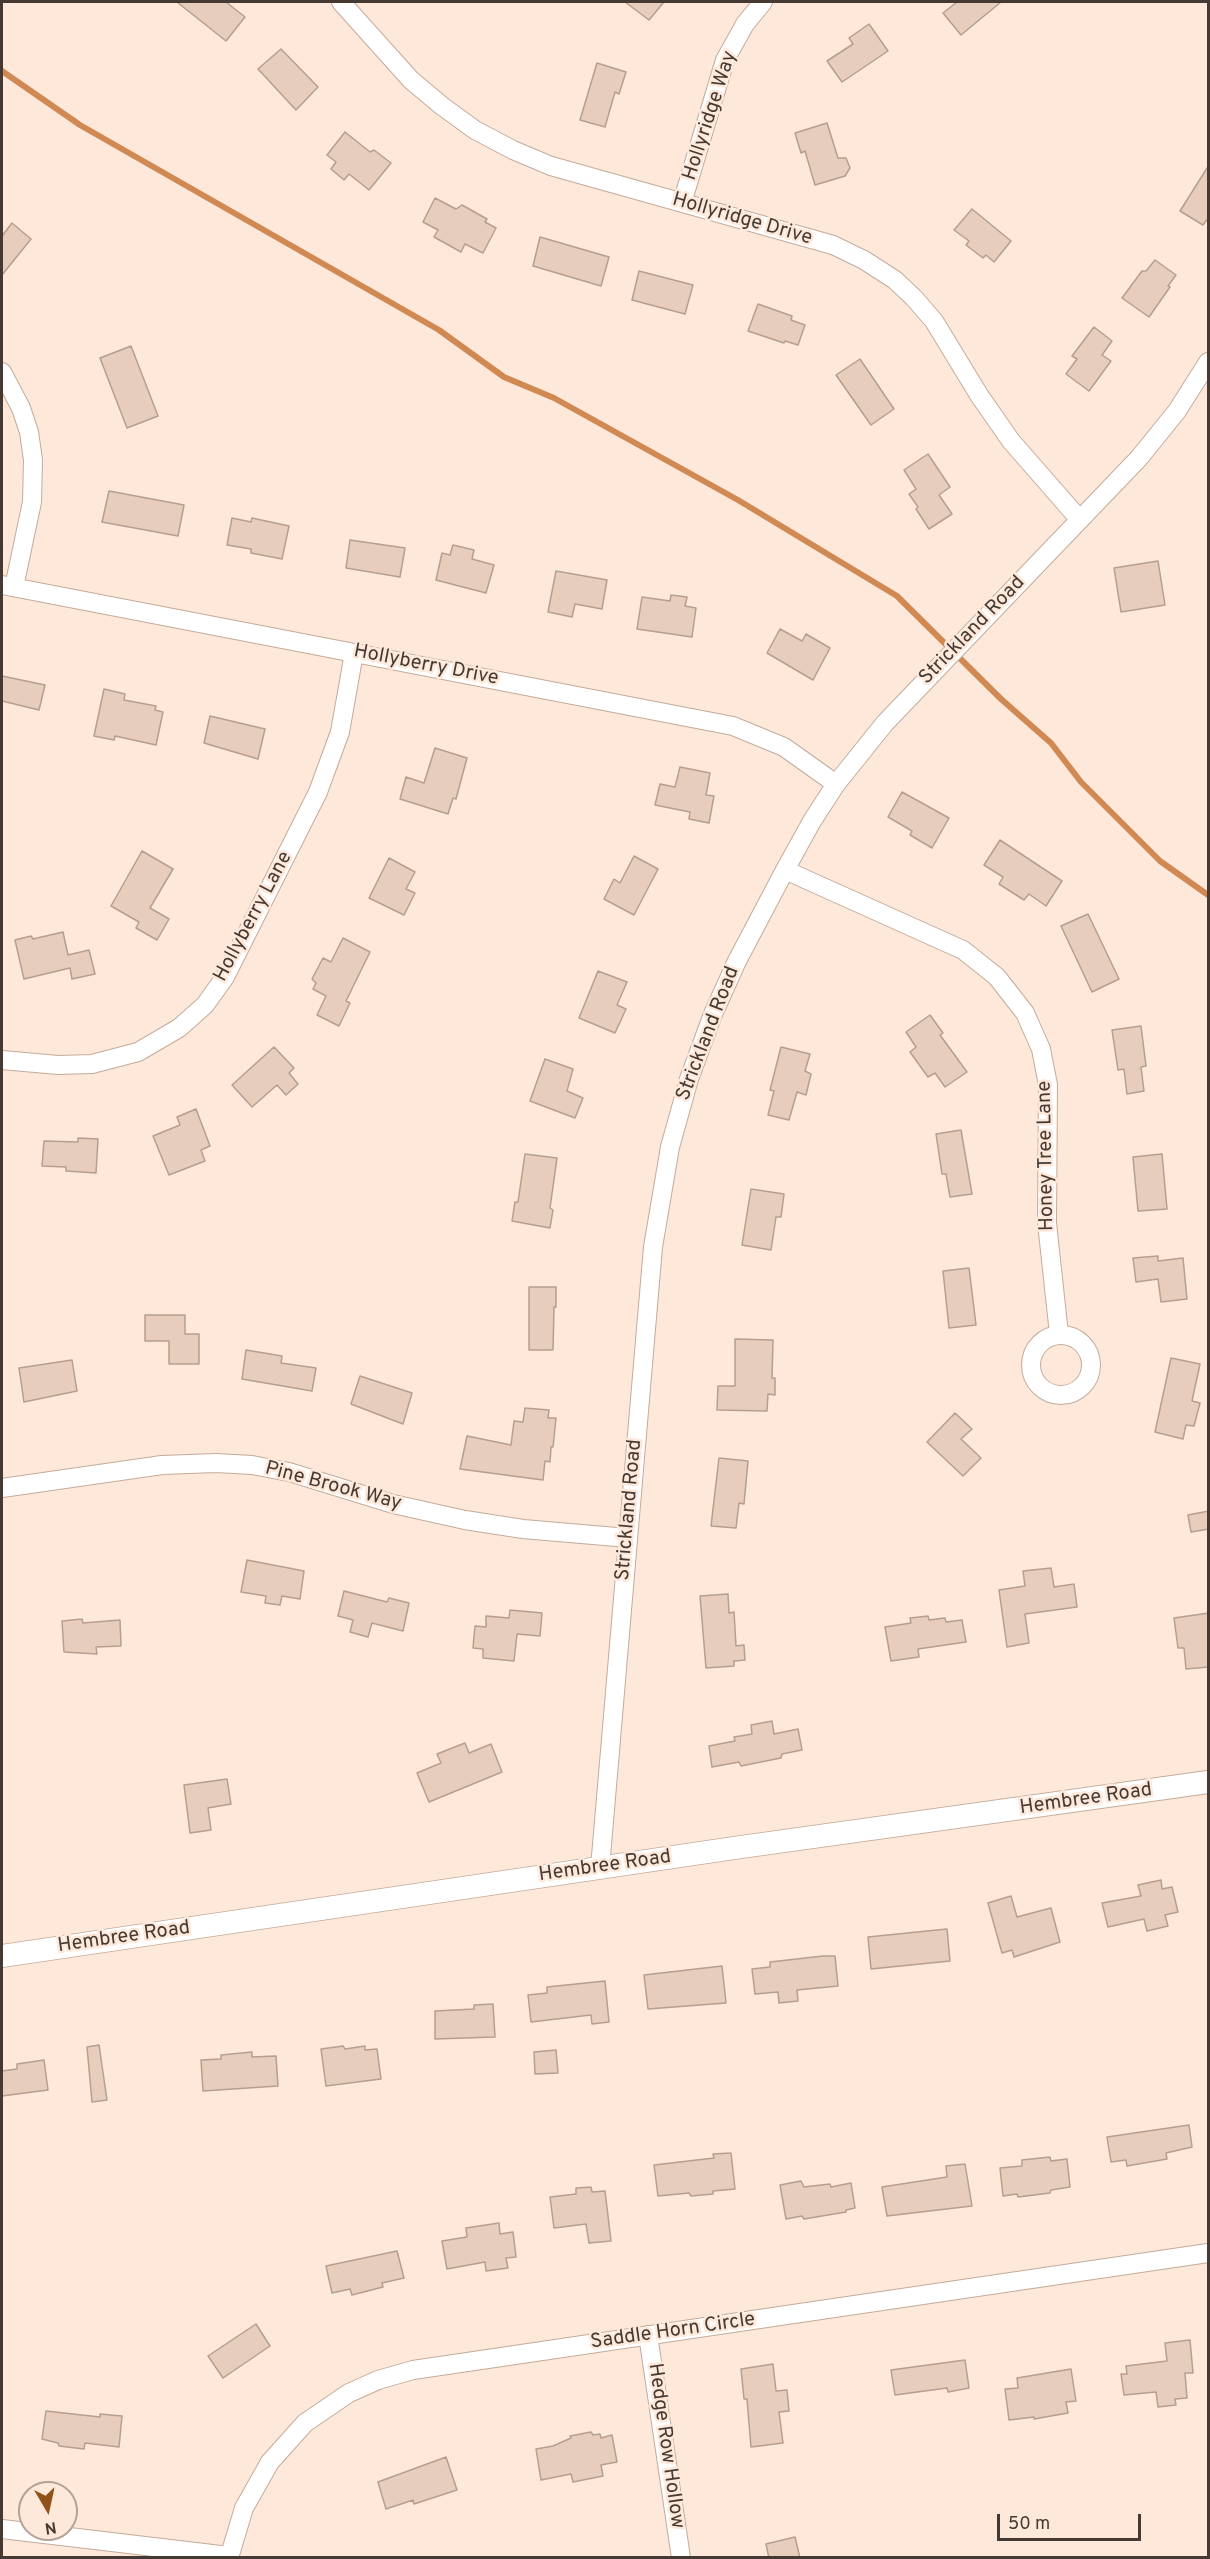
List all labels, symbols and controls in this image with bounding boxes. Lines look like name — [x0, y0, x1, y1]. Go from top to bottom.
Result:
street label: Hollyridge Way — [679, 48, 743, 184]
street label: Hollyridge Drive — [669, 189, 815, 251]
street label: Strickland Road — [915, 572, 1031, 690]
street label: Hollyberry Drive — [352, 640, 500, 692]
street label: Hollyberry Lane — [210, 848, 298, 986]
street label: Strickland Road — [672, 964, 746, 1104]
street label: Honey Tree Lane — [1034, 1081, 1060, 1231]
street label: Strickland Road — [612, 1438, 648, 1582]
street label: Pine Brook Way — [262, 1457, 404, 1517]
street label: Hembree Road — [1018, 1779, 1154, 1821]
street label: Hembree Road — [537, 1846, 673, 1888]
street label: Hembree Road — [56, 1917, 192, 1959]
street label: Saddle Horn Circle — [589, 2309, 757, 2355]
street label: Hedge Row Hollow — [642, 2362, 688, 2530]
north arrow — [18, 2481, 78, 2541]
scale bar — [1000, 2502, 1144, 2540]
text: 50 m — [1008, 2513, 1050, 2536]
text: N — [43, 2516, 58, 2538]

